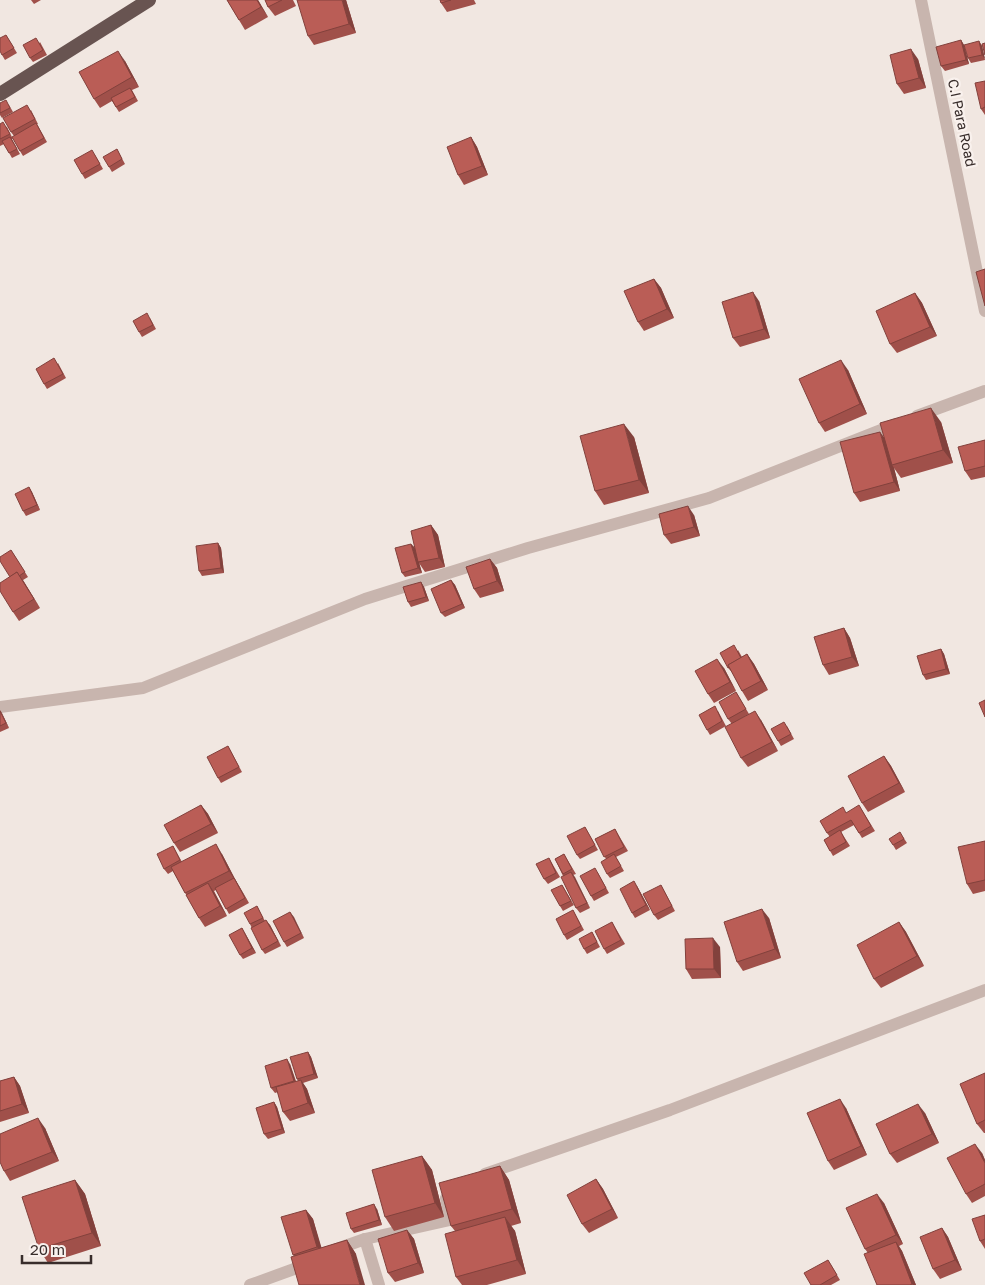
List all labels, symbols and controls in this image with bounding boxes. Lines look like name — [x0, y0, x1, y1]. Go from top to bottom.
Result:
street label: C.I Para Road — [945, 77, 980, 168]
scale bar — [22, 1232, 91, 1264]
text: 20 m — [30, 1240, 65, 1258]

